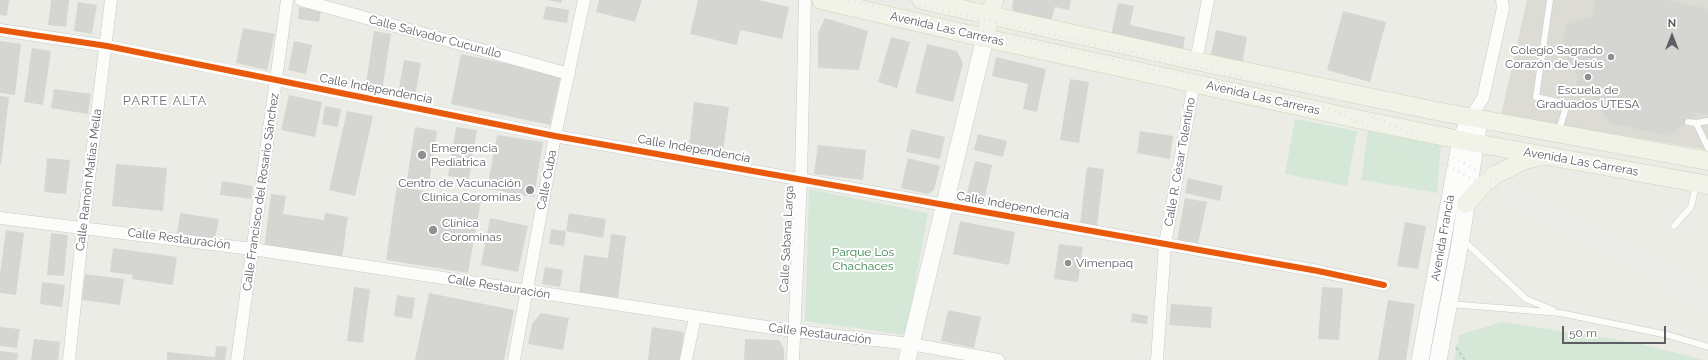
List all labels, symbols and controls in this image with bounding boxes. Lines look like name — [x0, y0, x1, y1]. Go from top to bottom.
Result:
street label: Avenida Las Carreras — [889, 9, 1005, 49]
street label: Calle Salvador Cucurullo — [367, 12, 503, 62]
north arrow — [1652, 16, 1692, 56]
text: N — [1668, 17, 1676, 30]
place label: Colegio Sagrado Corazón de Jesús — [1505, 43, 1603, 71]
marker: Colegio Sagrado Corazón de Jesús — [1606, 52, 1616, 62]
street label: Calle Independencia — [318, 71, 434, 107]
marker: Escuela de Graduados UTESA — [1583, 72, 1593, 82]
street label: Avenida Las Carreras — [1205, 78, 1321, 118]
place label: Escuela de Graduados UTESA — [1537, 83, 1639, 111]
street label: Calle Francisco del Rosario Sánchez — [240, 92, 282, 292]
district label: PARTE ALTA — [123, 93, 207, 109]
street label: Calle R. César Tolentino — [1162, 96, 1198, 228]
street label: Calle Ramón Matías Mella — [73, 108, 105, 252]
street label: Calle Independencia — [636, 132, 752, 166]
place label: Emergencia Pediatrica — [431, 141, 498, 169]
street label: Avenida Las Carreras — [1522, 145, 1640, 179]
marker: Emergencia Pediatrica — [416, 149, 428, 161]
street label: Calle Cuba — [534, 149, 560, 211]
place label: Centro de Vacunación Clínica Corominas — [398, 176, 521, 204]
marker: Centro de Vacunación Clínica Corominas — [524, 184, 536, 196]
street label: Calle Sabana Larga — [777, 185, 797, 293]
street label: Calle Independencia — [955, 189, 1071, 223]
street label: Avenida Francia — [1428, 194, 1458, 282]
place label: Clínica Corominas — [442, 216, 502, 244]
marker: Clínica Corominas — [427, 224, 439, 236]
street label: Calle Restauración — [127, 226, 231, 252]
park label: Parque Los Chachaces — [832, 245, 894, 273]
place label: Vimenpaq — [1076, 256, 1133, 270]
marker: Vimenpaq — [1063, 258, 1073, 268]
street label: Calle Restauración — [447, 272, 551, 302]
scale bar — [1564, 318, 1668, 344]
street label: Calle Restauración — [768, 321, 872, 347]
text: 50 m — [1569, 326, 1597, 340]

